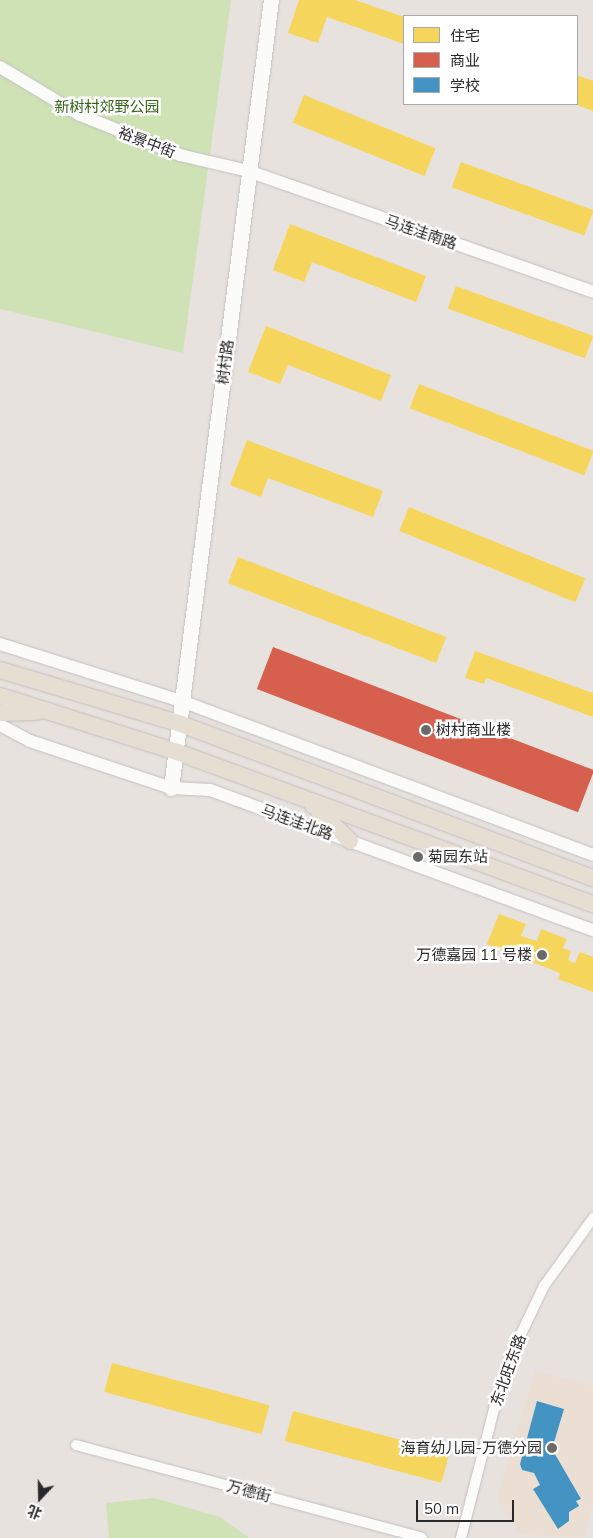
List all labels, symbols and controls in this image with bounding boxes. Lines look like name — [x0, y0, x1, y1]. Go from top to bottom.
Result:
legend — [403, 15, 578, 105]
text: 住宅 — [450, 26, 480, 45]
text: 商业 — [450, 51, 480, 70]
text: 学校 — [450, 76, 480, 95]
park label: 新树村郊野公园 — [55, 98, 159, 116]
street label: 裕景中街 — [116, 123, 178, 161]
street label: 马连洼南路 — [383, 211, 459, 253]
street label: 树村路 — [213, 339, 237, 385]
place label: 树村商业楼 — [436, 721, 511, 739]
marker: 树村商业楼 — [420, 724, 432, 736]
street label: 马连洼北路 — [259, 801, 335, 843]
place label: 菊园东站 — [428, 848, 488, 866]
marker: 菊园东站 — [412, 851, 424, 863]
place label: 万德嘉园 11 号楼 — [416, 946, 532, 964]
marker: 万德嘉园 11 号楼 — [536, 949, 548, 961]
street label: 东北旺东路 — [487, 1332, 529, 1408]
place label: 海育幼儿园-万德分园 — [401, 1439, 542, 1457]
marker: 海育幼儿园-万德分园 — [546, 1442, 558, 1454]
north arrow — [15, 1473, 65, 1523]
street label: 万德街 — [225, 1476, 273, 1506]
scale bar — [418, 1490, 516, 1522]
text: 50 m — [424, 1499, 459, 1518]
text: 北 — [25, 1501, 44, 1523]

